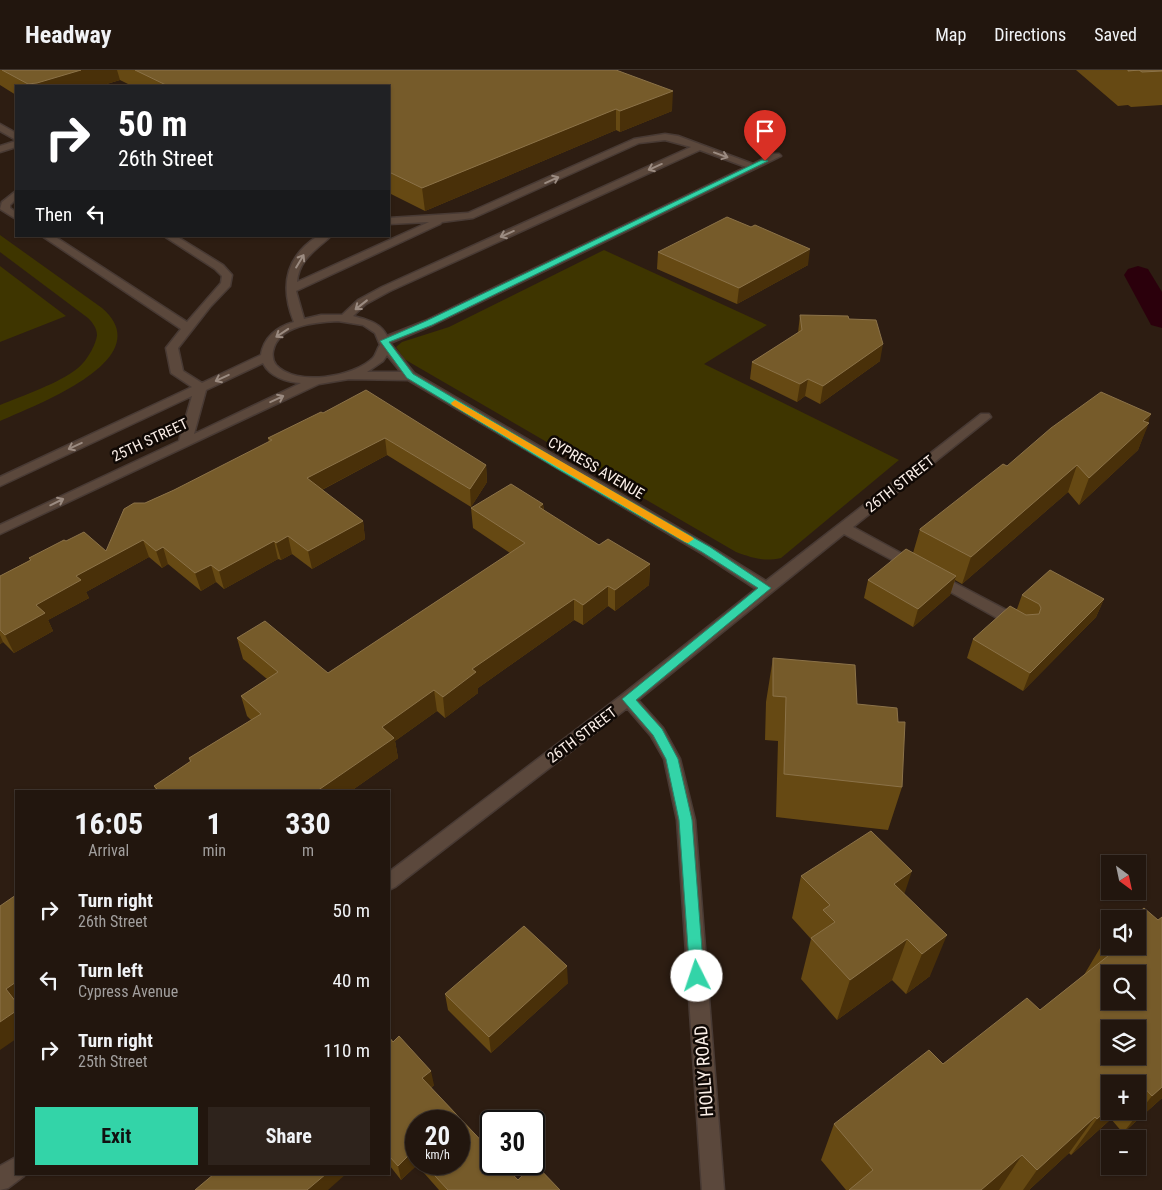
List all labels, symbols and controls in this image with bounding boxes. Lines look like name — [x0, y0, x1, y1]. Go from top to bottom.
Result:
text: Headway — [25, 21, 111, 49]
text: Map — [935, 24, 966, 45]
text: Directions — [994, 24, 1066, 45]
text: Saved — [1094, 24, 1137, 45]
text: 50 m — [118, 104, 187, 145]
icon: right — [35, 105, 100, 170]
pin — [744, 110, 786, 161]
icon: arrive — [751, 117, 779, 145]
text: 26th Street — [118, 146, 213, 171]
one-way arrow — [712, 151, 728, 160]
one-way arrow — [648, 163, 663, 172]
one-way arrow — [544, 174, 559, 184]
icon: left — [82, 200, 110, 228]
text: Then — [35, 203, 72, 226]
one-way arrow — [500, 230, 515, 240]
one-way arrow — [296, 254, 306, 268]
one-way arrow — [355, 299, 368, 310]
one-way arrow — [275, 328, 289, 338]
one-way arrow — [215, 373, 230, 383]
one-way arrow — [269, 393, 284, 403]
street label: 25TH STREET — [109, 414, 191, 465]
street label: CYPRESS AVENUE — [545, 433, 647, 503]
one-way arrow — [68, 442, 83, 451]
street label: 26TH STREET — [862, 452, 938, 516]
one-way arrow — [49, 497, 64, 506]
street label: 26TH STREET — [544, 703, 620, 767]
text: 16:05 — [74, 806, 143, 841]
text: 1 — [207, 806, 222, 841]
text: 330 — [285, 806, 331, 841]
text: Arrival — [88, 841, 129, 860]
text: min — [202, 841, 226, 860]
text: m — [302, 841, 314, 860]
north arrow — [1101, 855, 1146, 900]
map controls — [1101, 855, 1146, 1175]
text: Turn right — [78, 889, 153, 912]
icon: right — [35, 896, 63, 924]
text: 50 m — [333, 899, 370, 922]
button: sound — [1101, 910, 1146, 955]
text: 26th Street — [78, 912, 147, 931]
position arrow — [670, 949, 722, 1001]
text: Turn left — [78, 959, 143, 982]
button: search — [1101, 965, 1146, 1010]
icon: left — [35, 966, 63, 994]
text: 40 m — [333, 969, 370, 992]
text: Cypress Avenue — [78, 982, 178, 1001]
button: layers — [1101, 1020, 1146, 1065]
street label: HOLLY ROAD — [690, 1025, 717, 1117]
text: Turn right — [78, 1029, 153, 1052]
icon: right — [35, 1036, 63, 1064]
text: 110 m — [323, 1039, 370, 1062]
text: 25th Street — [78, 1052, 147, 1071]
button: + — [1101, 1075, 1146, 1120]
button: Exit — [35, 1107, 198, 1165]
button: Share — [208, 1107, 370, 1165]
speed limit sign: 30 — [480, 1110, 545, 1175]
text: 20 — [425, 1122, 450, 1151]
button: − — [1101, 1130, 1146, 1175]
text: km/h — [425, 1148, 450, 1162]

